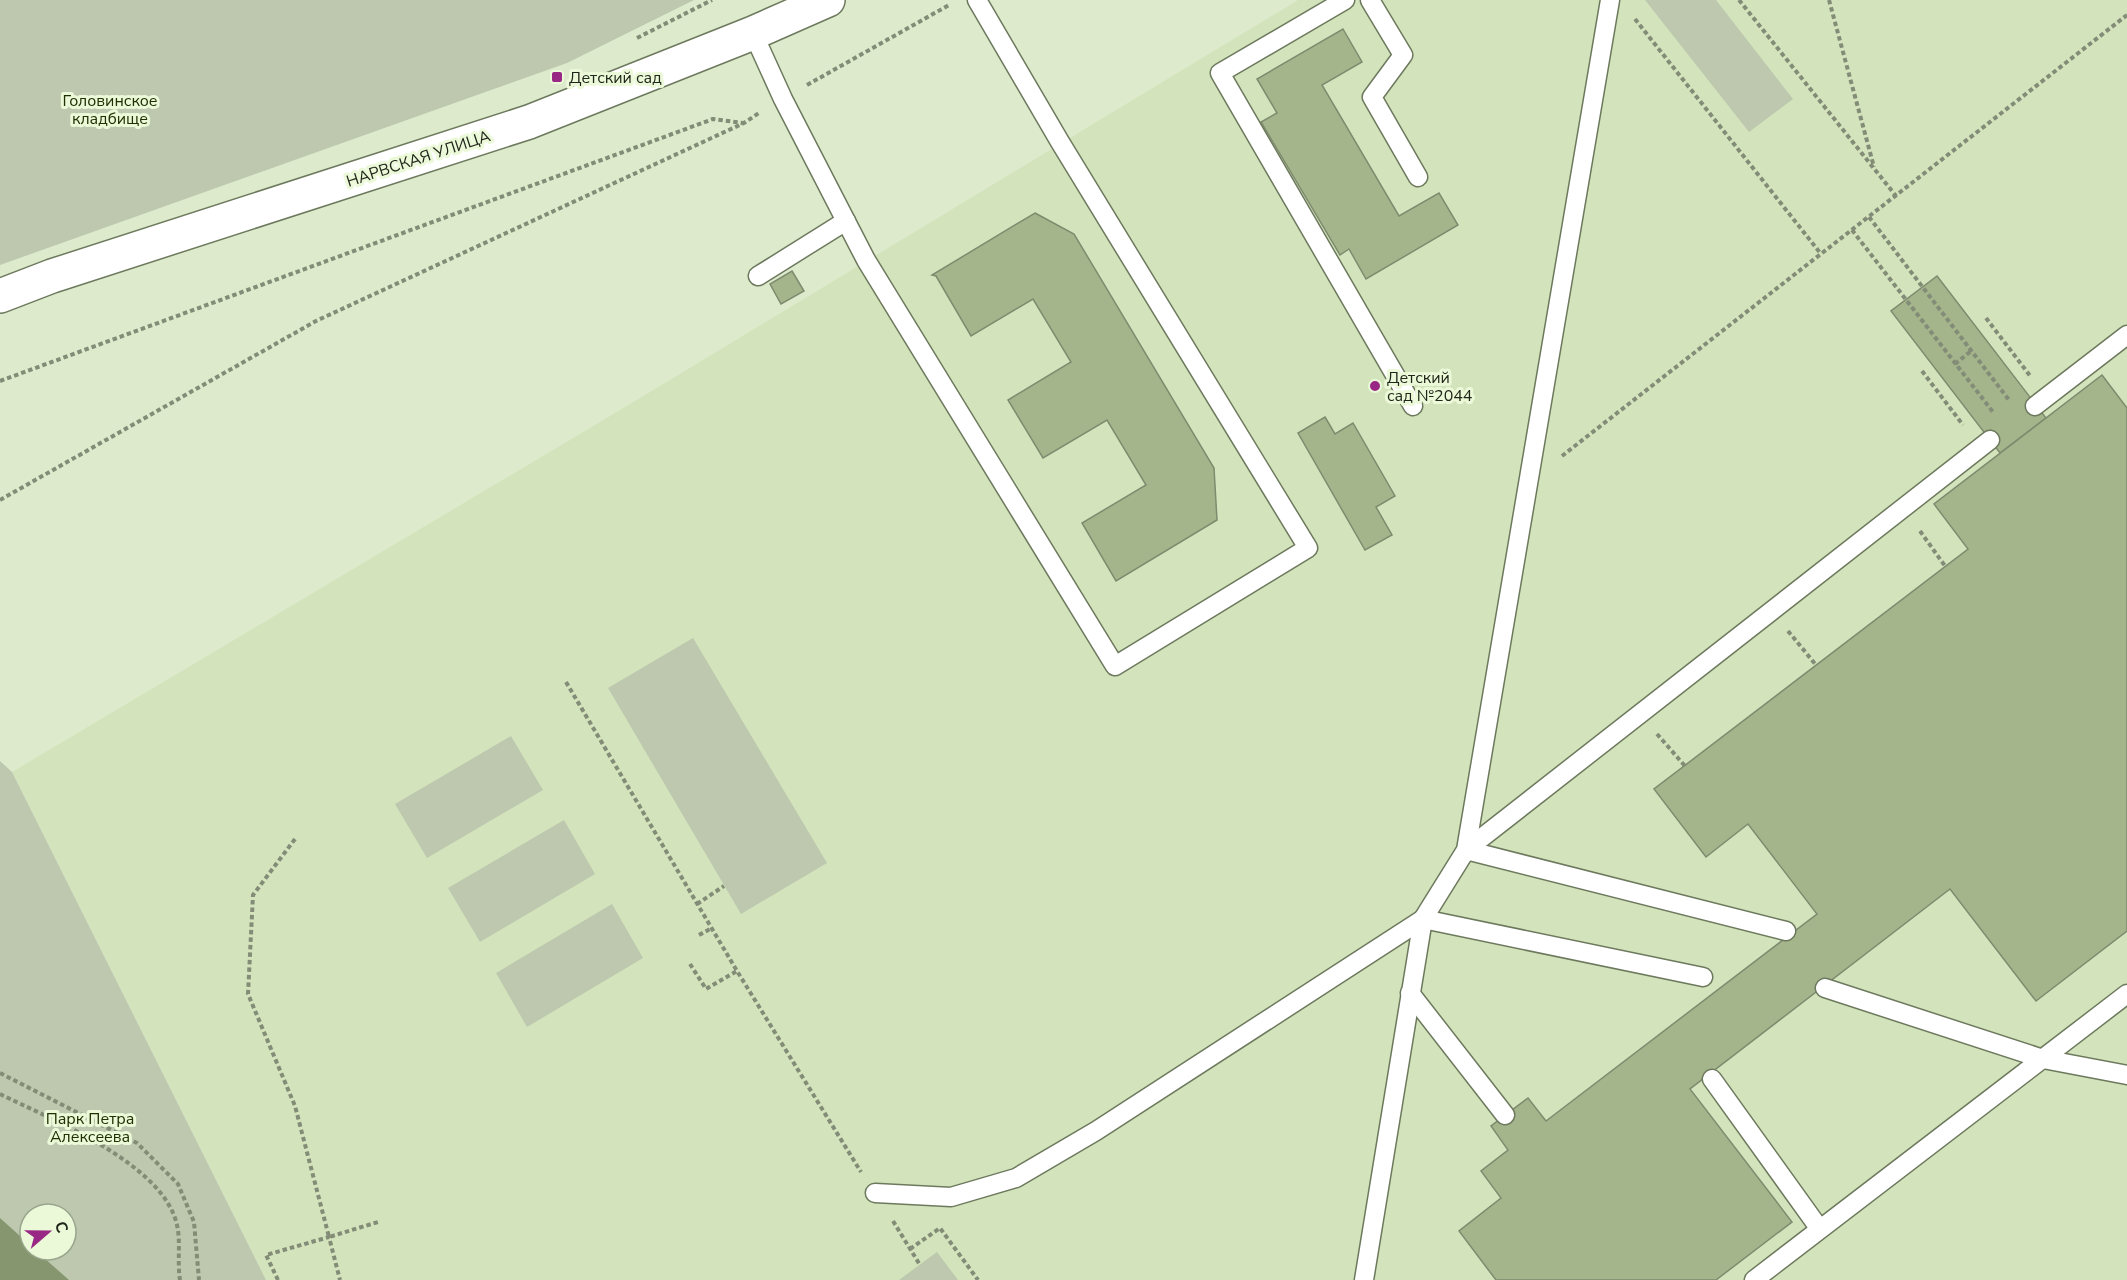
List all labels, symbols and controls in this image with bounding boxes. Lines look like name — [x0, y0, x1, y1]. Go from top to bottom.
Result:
place label: Детский сад — [569, 67, 662, 89]
marker: Детский сад — [550, 70, 564, 84]
park label: Головинское кладбище — [62, 90, 158, 130]
street label: НАРВСКАЯ УЛИЦА — [343, 125, 494, 193]
place label: Детский сад №2044 — [1387, 367, 1473, 407]
marker: Детский сад №2044 — [1368, 379, 1382, 393]
park label: Парк Петра Алексеева — [46, 1108, 134, 1148]
north arrow — [18, 1202, 78, 1262]
text: С — [49, 1218, 73, 1236]

